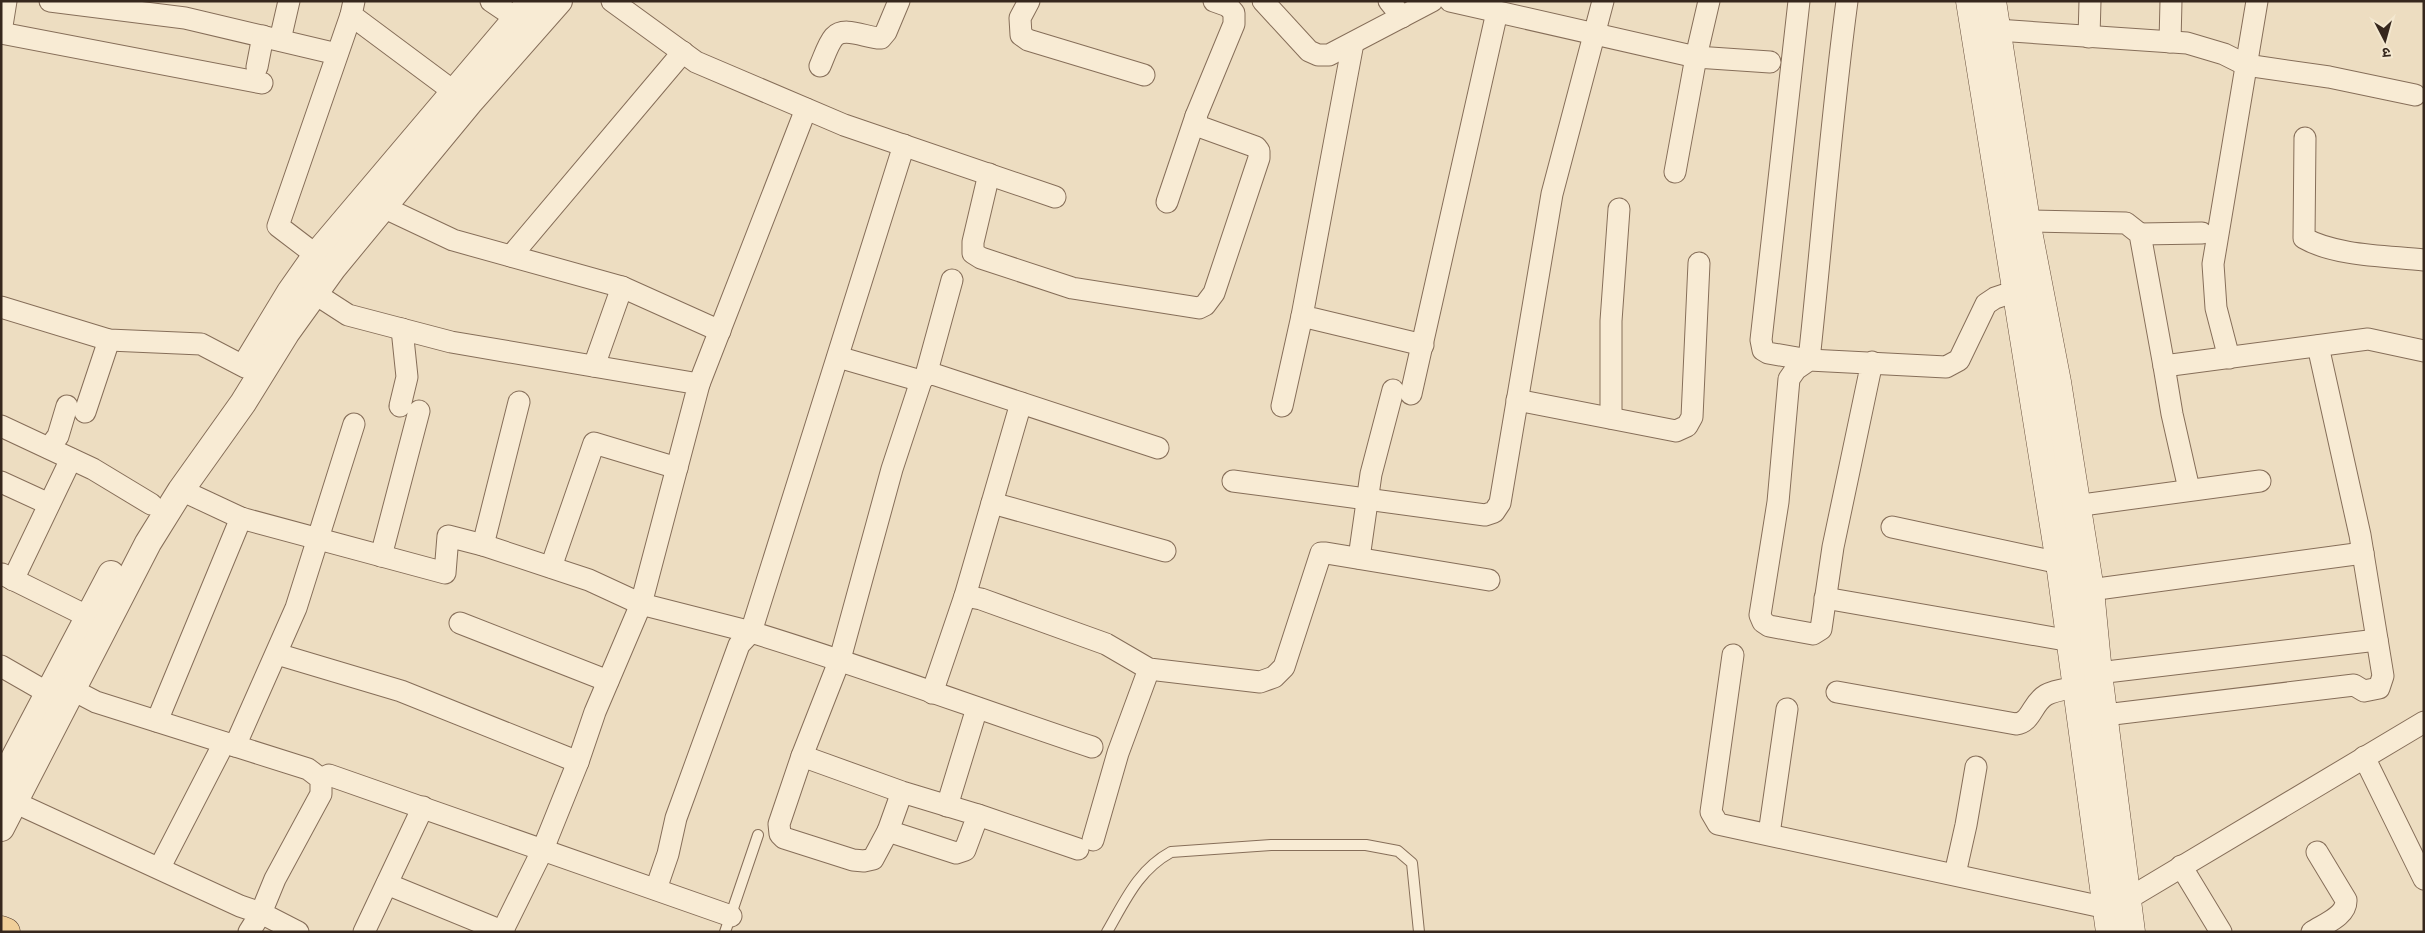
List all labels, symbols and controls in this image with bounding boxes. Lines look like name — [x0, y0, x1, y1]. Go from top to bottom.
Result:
north arrow — [2360, 15, 2410, 65]
text: उ — [2381, 45, 2391, 61]

